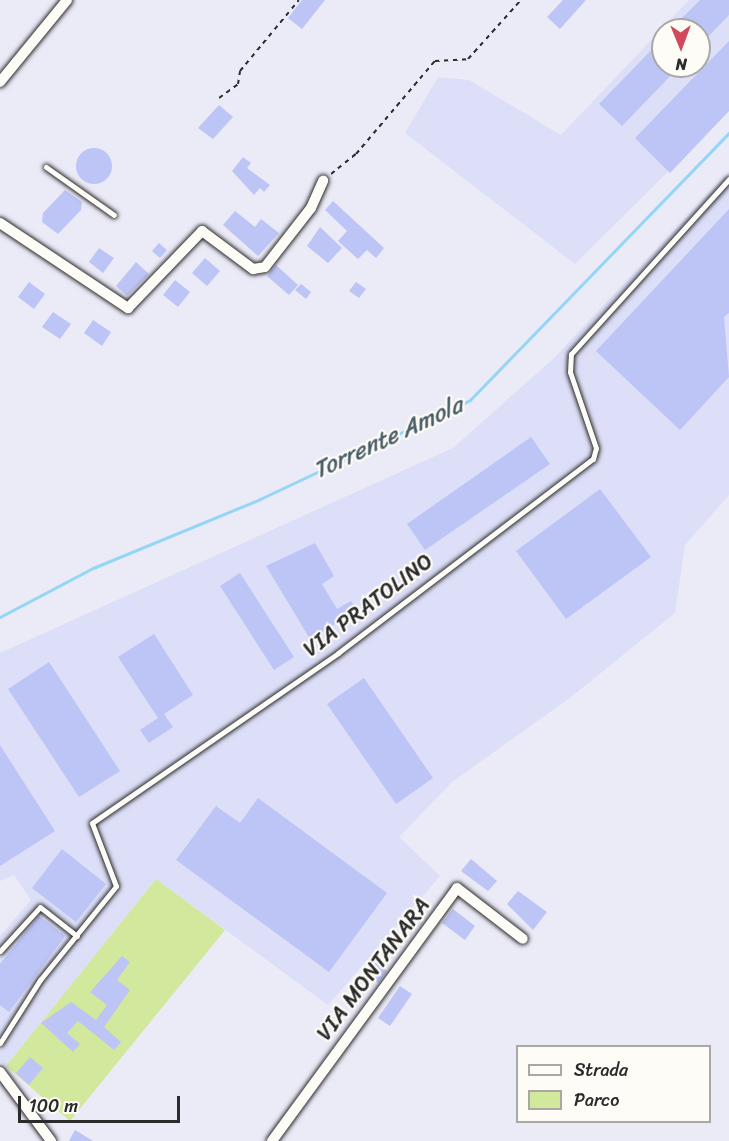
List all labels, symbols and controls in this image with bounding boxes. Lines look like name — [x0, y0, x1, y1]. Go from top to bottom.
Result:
north arrow — [651, 18, 711, 78]
text: N — [675, 50, 687, 79]
water label: Torrente Amola — [309, 391, 467, 485]
street label: VIA PRATOLINO — [298, 548, 438, 662]
street label: VIA MONTANARA — [311, 893, 435, 1045]
legend — [516, 1045, 711, 1123]
text: Strada — [574, 1054, 628, 1086]
scale bar — [21, 1084, 183, 1122]
text: Parco — [574, 1084, 619, 1116]
text: 100 m — [29, 1090, 78, 1122]

